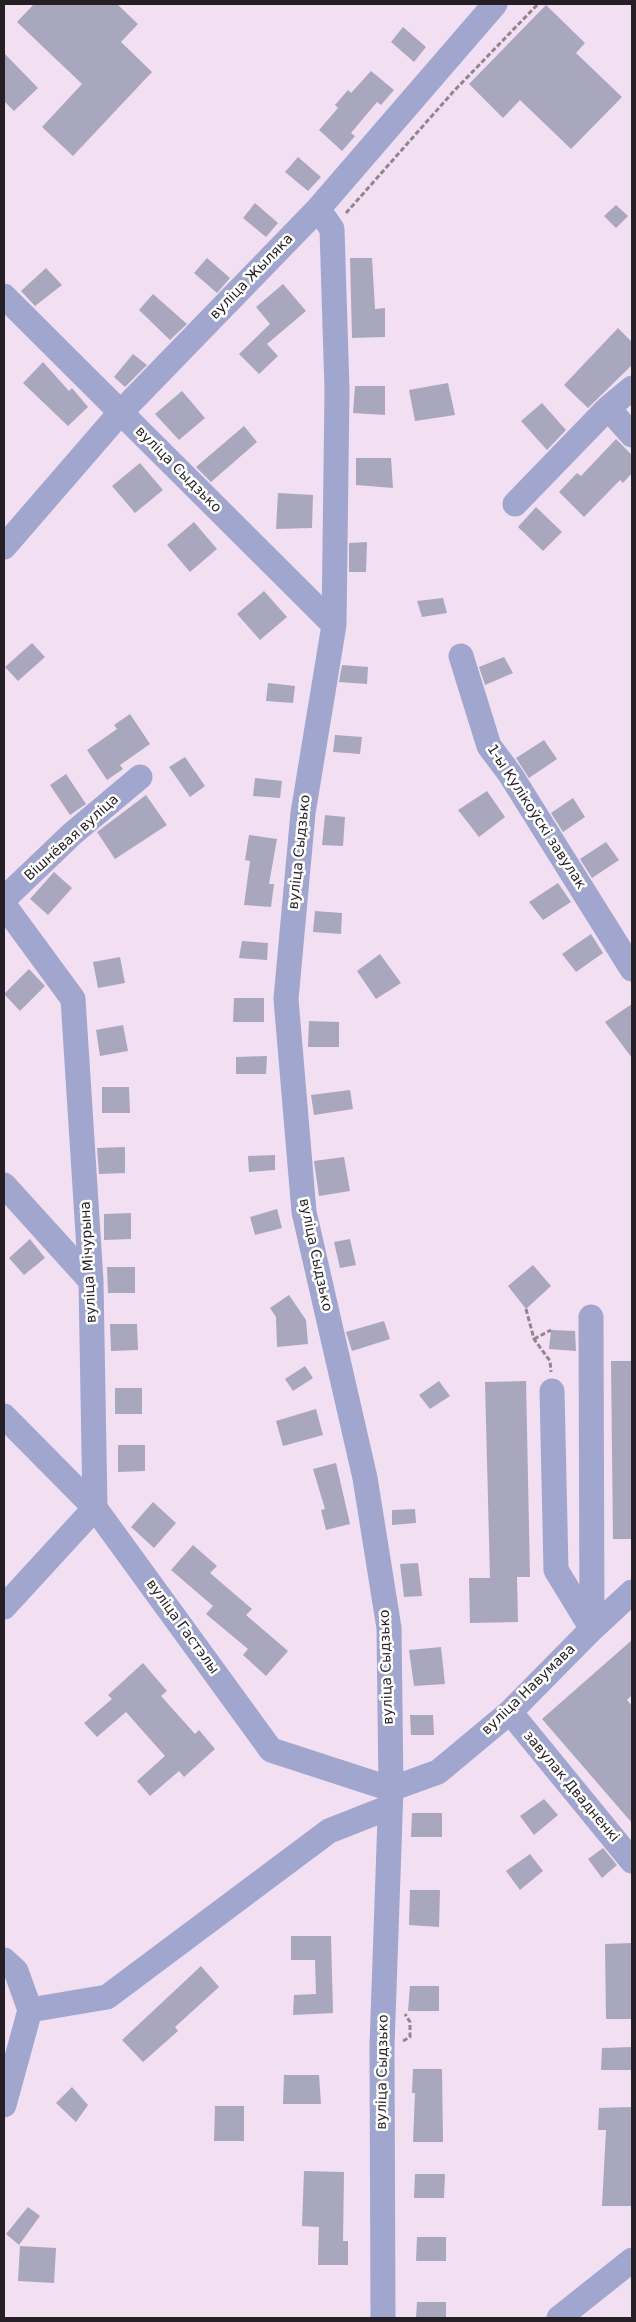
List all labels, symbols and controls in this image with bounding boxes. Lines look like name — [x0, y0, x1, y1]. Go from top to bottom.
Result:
street label: вуліца Жыляка — [207, 231, 297, 323]
street label: вуліца Сыдзько — [131, 423, 225, 517]
street label: 1-ы Кулікоўскі завулак — [483, 742, 589, 892]
street label: Вішнёвая вуліца — [21, 791, 123, 885]
street label: вуліца Сыдзько — [286, 794, 314, 910]
street label: вуліца Сыдзько — [295, 1197, 335, 1313]
street label: вуліца Мічурына — [77, 1201, 101, 1323]
street label: вуліца Гастэлы — [142, 1577, 222, 1677]
street label: вуліца Сыдзько — [377, 1609, 397, 1725]
street label: вуліца Навумава — [479, 1641, 579, 1739]
street label: завулак Двадненкі — [520, 1728, 622, 1846]
street label: вуліца Сыдзько — [374, 2014, 392, 2130]

